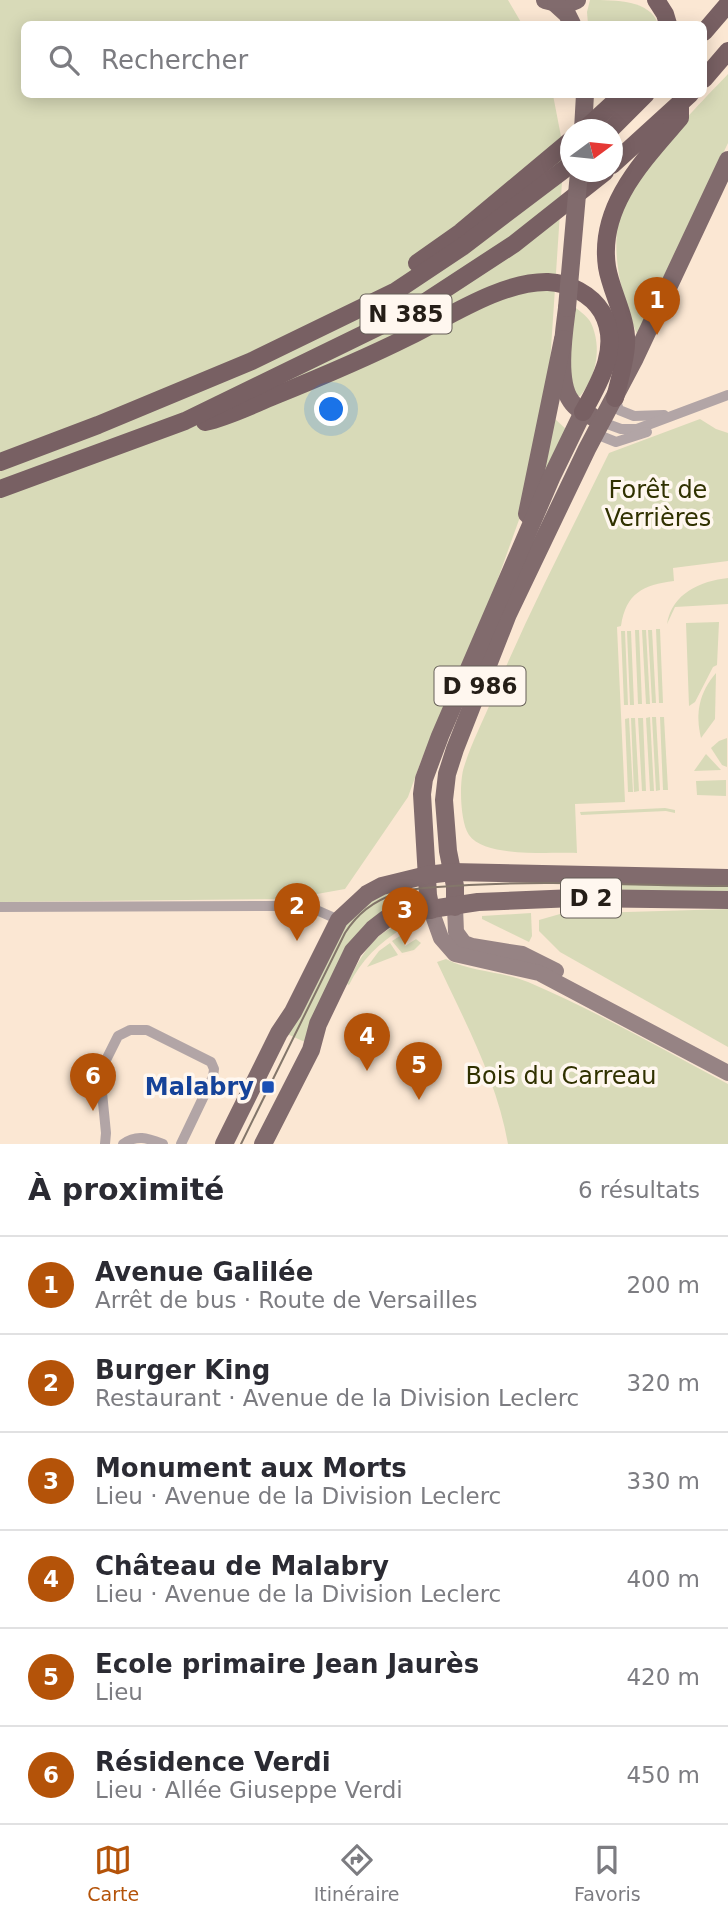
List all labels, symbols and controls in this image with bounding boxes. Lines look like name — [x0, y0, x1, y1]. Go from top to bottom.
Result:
search box — [21, 21, 707, 98]
icon: search — [45, 41, 83, 79]
text: Rechercher — [101, 45, 248, 75]
north arrow — [560, 119, 623, 182]
pin: 1 — [634, 277, 680, 335]
road number: N 385 — [360, 294, 452, 334]
your location — [314, 392, 348, 426]
park label: Forêt de Verrières — [605, 476, 711, 532]
road number: D 986 — [434, 666, 526, 706]
road number: D 2 — [561, 878, 621, 917]
pin: 2 — [274, 883, 320, 941]
pin: 3 — [382, 887, 428, 945]
pin: 4 — [344, 1013, 390, 1071]
pin: 5 — [396, 1042, 442, 1100]
pin: 6 — [70, 1053, 116, 1111]
park label: Bois du Carreau — [466, 1062, 656, 1090]
place label: Malabry — [145, 1073, 254, 1101]
marker: Malabry — [260, 1079, 276, 1095]
text: À proximité — [28, 1172, 224, 1207]
text: 6 résultats — [578, 1177, 700, 1203]
text: Avenue Galilée — [95, 1257, 313, 1287]
text: 1 — [43, 1272, 59, 1298]
text: 200 m — [626, 1272, 700, 1298]
text: Arrêt de bus · Route de Versailles — [95, 1287, 477, 1313]
text: Burger King — [95, 1355, 270, 1385]
text: 2 — [43, 1370, 59, 1396]
text: 320 m — [626, 1370, 700, 1396]
text: Restaurant · Avenue de la Division Leclerc — [95, 1385, 579, 1411]
text: Monument aux Morts — [95, 1453, 407, 1483]
text: 3 — [43, 1468, 59, 1494]
text: 330 m — [626, 1468, 700, 1494]
text: Lieu · Avenue de la Division Leclerc — [95, 1483, 501, 1509]
text: Château de Malabry — [95, 1551, 389, 1581]
text: 4 — [43, 1566, 59, 1592]
text: 400 m — [626, 1566, 700, 1592]
text: Lieu · Avenue de la Division Leclerc — [95, 1581, 501, 1607]
text: Ecole primaire Jean Jaurès — [95, 1649, 479, 1679]
text: 5 — [43, 1664, 59, 1690]
text: 420 m — [626, 1664, 700, 1690]
text: Lieu — [95, 1679, 143, 1705]
text: Résidence Verdi — [95, 1747, 331, 1777]
text: 6 — [43, 1762, 59, 1788]
text: 450 m — [626, 1762, 700, 1788]
text: Lieu · Allée Giuseppe Verdi — [95, 1777, 403, 1803]
tab: Carte — [87, 1841, 139, 1905]
tab: Itinéraire — [314, 1841, 400, 1905]
tab: Favoris — [574, 1841, 641, 1905]

